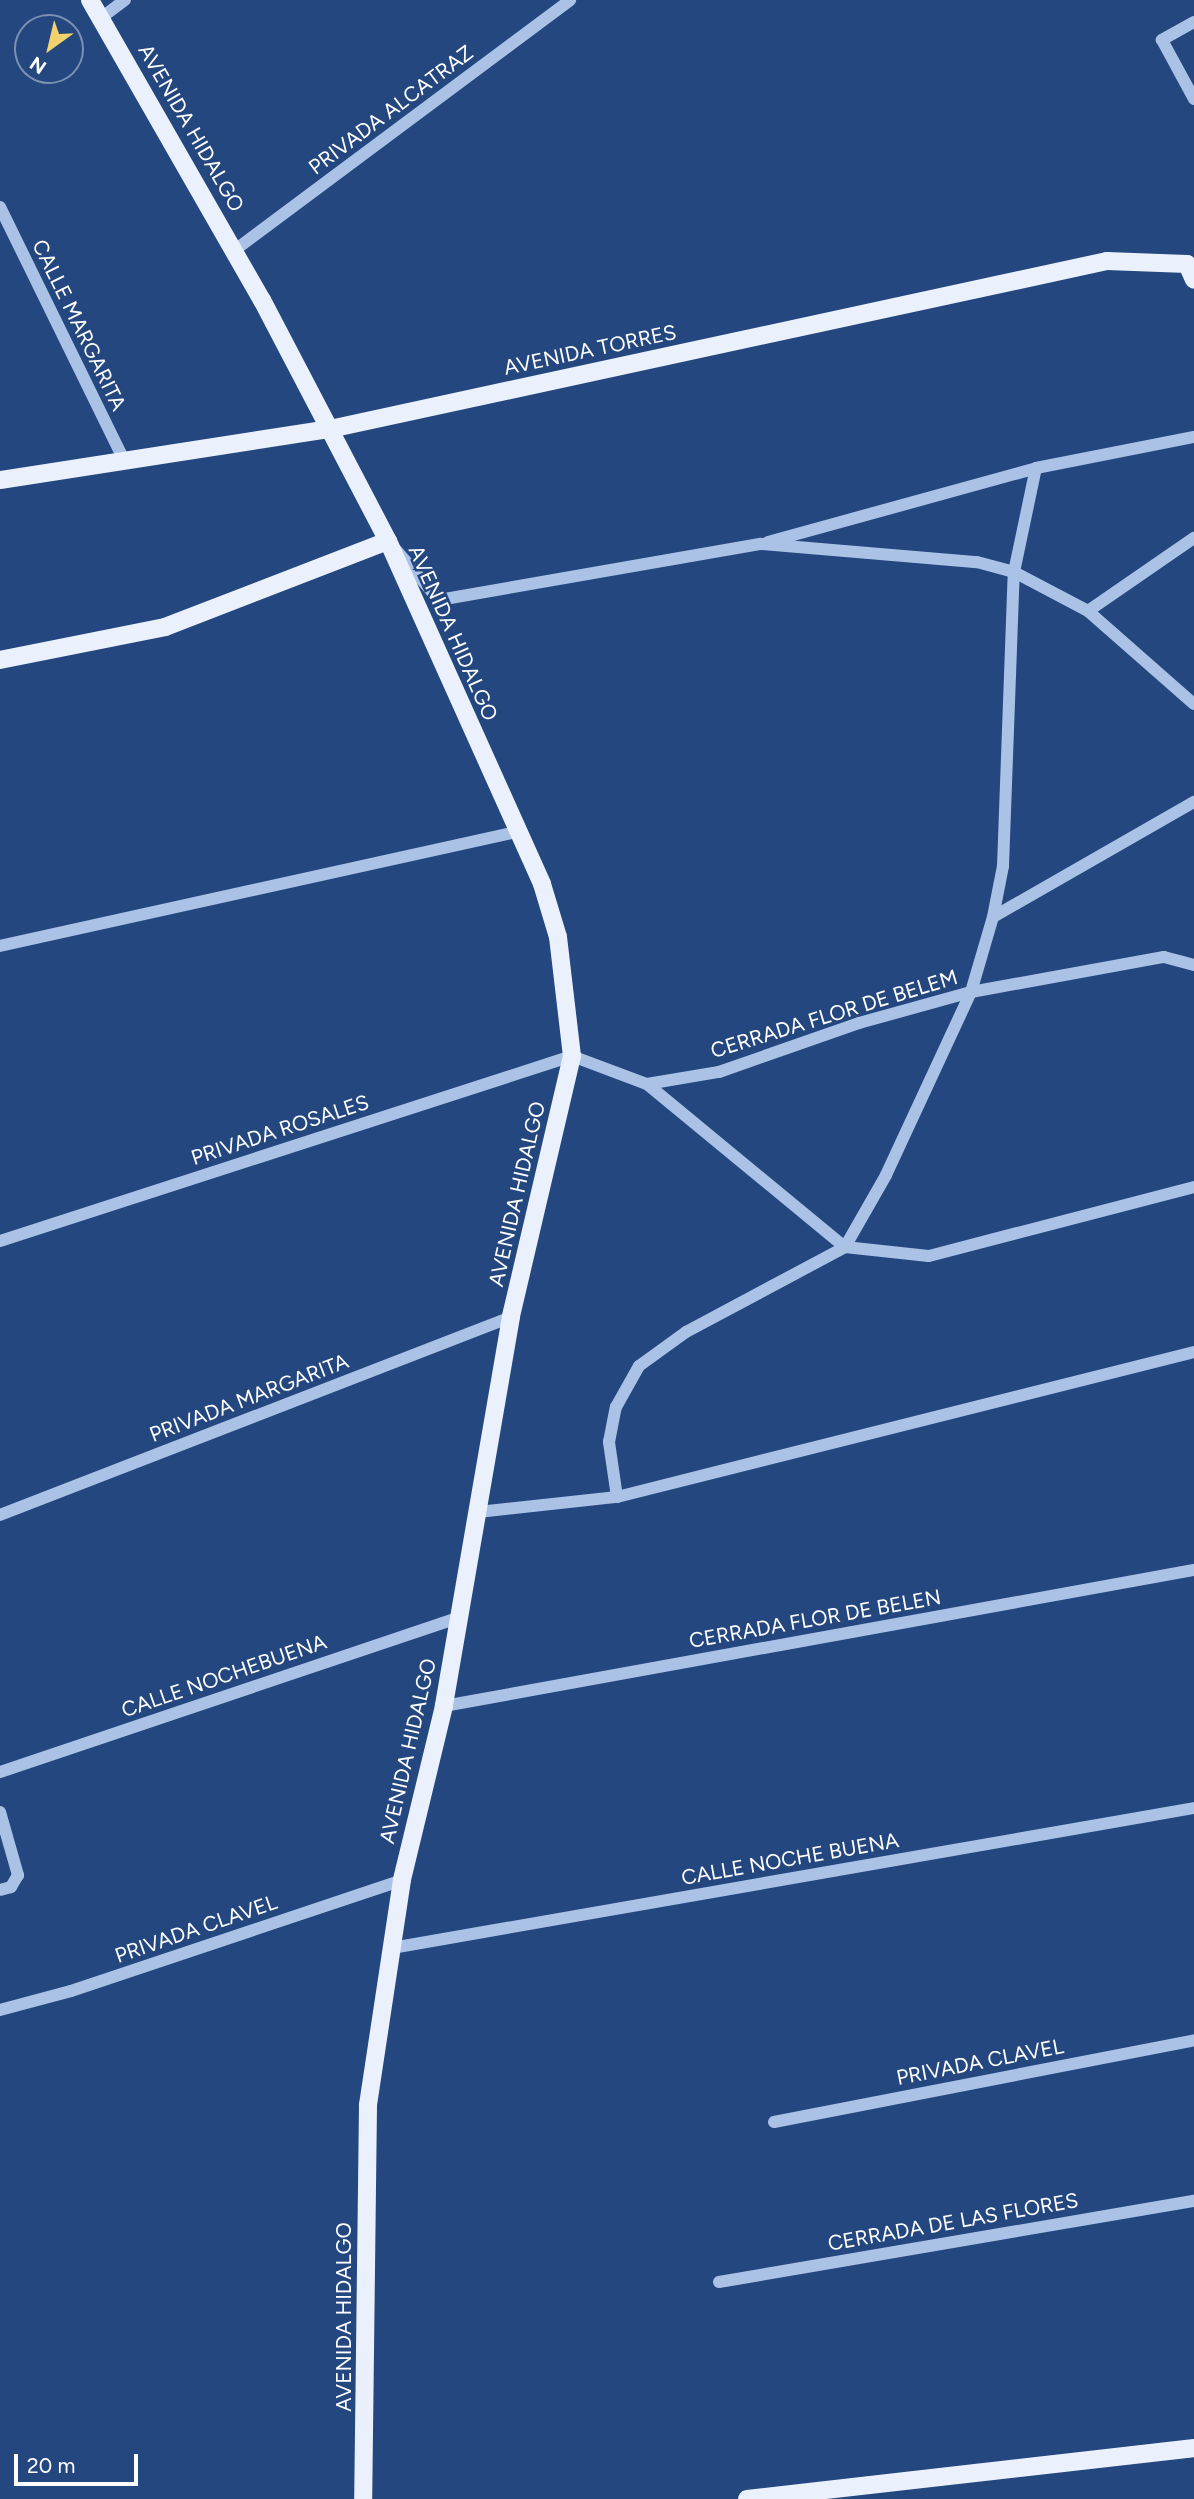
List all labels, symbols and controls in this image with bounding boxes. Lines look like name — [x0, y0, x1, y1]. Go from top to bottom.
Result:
north arrow — [14, 14, 84, 84]
street label: AVENIDA HIDALGO — [133, 40, 249, 216]
street label: PRIVADA ALCATRAZ — [304, 40, 478, 180]
text: N — [26, 52, 51, 79]
street label: CALLE MARGARITA — [27, 235, 131, 415]
street label: AVENIDA TORRES — [502, 319, 678, 381]
street label: AVENIDA HIDALGO — [403, 541, 503, 725]
street label: CERRADA FLOR DE BELEM — [707, 964, 961, 1064]
street label: PRIVADA ROSALES — [188, 1089, 372, 1171]
street label: AVENIDA HIDALGO — [483, 1099, 551, 1289]
street label: PRIVADA MARGARITA — [146, 1348, 352, 1448]
street label: CERRADA FLOR DE BELEN — [687, 1584, 943, 1654]
street label: CALLE NOCHEBUENA — [118, 1629, 330, 1723]
street label: AVENIDA HIDALGO — [374, 1656, 442, 1846]
street label: CALLE NOCHE BUENA — [679, 1827, 901, 1891]
street label: PRIVADA CLAVEL — [112, 1889, 280, 1969]
street label: PRIVADA CLAVEL — [894, 2033, 1066, 2091]
street label: CERRADA DE LAS FLORES — [826, 2188, 1080, 2256]
street label: AVENIDA HIDALGO — [331, 2222, 357, 2412]
scale bar — [18, 2440, 142, 2484]
text: 20 m — [27, 2453, 75, 2478]

